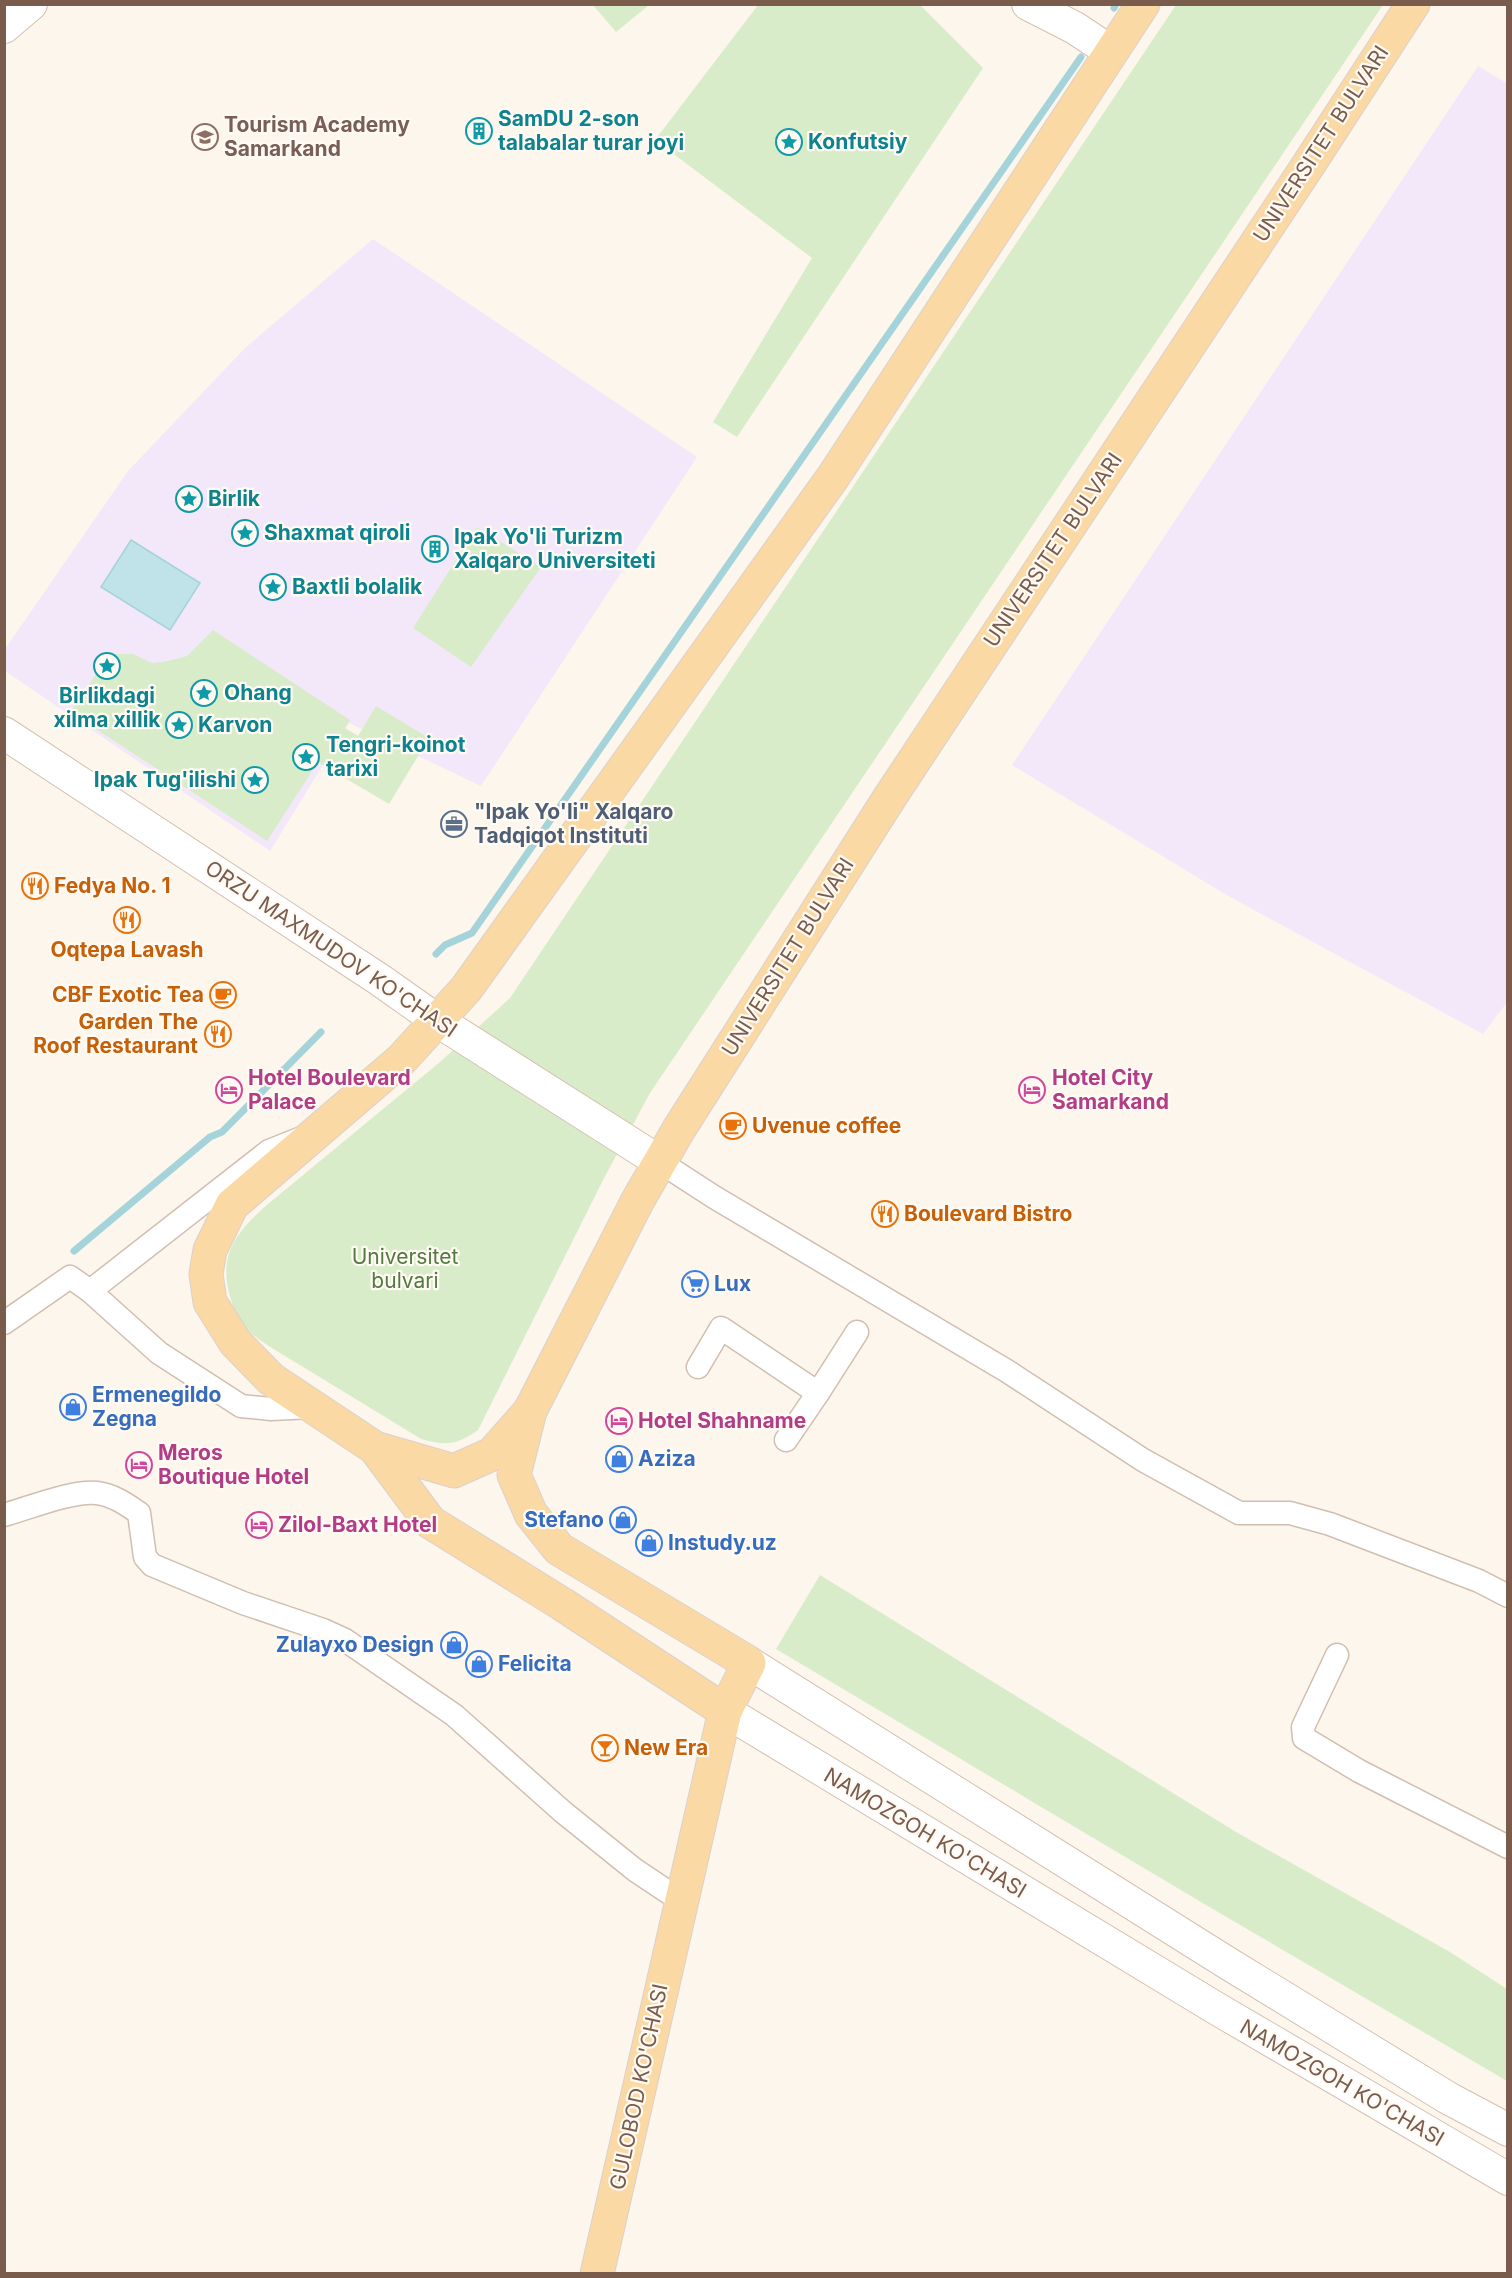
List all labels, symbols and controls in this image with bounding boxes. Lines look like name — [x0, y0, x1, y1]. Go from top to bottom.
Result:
street label: UNIVERSITET BULVARI — [1248, 41, 1393, 247]
place label: SamDU 2-son talabalar turar joyi — [498, 106, 684, 155]
place label: Tourism Academy Samarkand — [224, 112, 410, 161]
building icon: SamDU 2-son talabalar turar joyi — [464, 116, 494, 146]
school or university icon: Tourism Academy Samarkand — [190, 122, 220, 152]
place icon: Konfutsiy — [774, 127, 804, 157]
place label: Konfutsiy — [808, 129, 908, 154]
street label: UNIVERSITET BULVARI — [978, 448, 1127, 652]
place icon: Birlik — [174, 484, 204, 514]
place label: Birlik — [208, 486, 261, 511]
place icon: Shaxmat qiroli — [230, 518, 260, 548]
place label: Shaxmat qiroli — [264, 520, 410, 545]
place label: Ipak Yo'li Turizm Xalqaro Universiteti — [454, 524, 656, 573]
building icon: Ipak Yo'li Turizm Xalqaro Universiteti — [420, 534, 450, 564]
place icon: Baxtli bolalik — [258, 572, 288, 602]
place label: Baxtli bolalik — [292, 574, 423, 599]
place icon: Birlikdagi xilma xillik — [92, 651, 122, 681]
place icon: Ohang — [189, 678, 219, 708]
place label: Ohang — [224, 680, 292, 705]
place label: Birlikdagi xilma xillik — [53, 683, 161, 732]
place icon: Karvon — [164, 710, 194, 740]
place label: Karvon — [198, 712, 272, 737]
place label: Tengri-koinot tarixi — [326, 732, 466, 781]
place icon: Tengri-koinot tarixi — [291, 742, 321, 772]
place icon: Ipak Tug'ilishi — [240, 765, 270, 795]
place label: Ipak Tug'ilishi — [94, 767, 236, 792]
place label: "Ipak Yo'li" Xalqaro Tadqiqot Instituti — [474, 799, 674, 848]
office icon: "Ipak Yo'li" Xalqaro Tadqiqot Instituti — [439, 809, 469, 839]
street label: UNIVERSITET BULVARI — [716, 853, 859, 1060]
street label: ORZU MAXMUDOV KO'CHASI — [201, 855, 462, 1042]
restaurant icon: Fedya No. 1 — [20, 871, 50, 901]
place label: Fedya No. 1 — [54, 873, 171, 898]
restaurant icon: Oqtepa Lavash — [112, 905, 142, 935]
place label: Oqtepa Lavash — [50, 937, 204, 962]
cafe icon: CBF Exotic Tea — [208, 980, 238, 1010]
place label: CBF Exotic Tea — [52, 982, 204, 1007]
place label: Garden The Roof Restaurant — [33, 1009, 198, 1058]
restaurant icon: Garden The Roof Restaurant — [203, 1019, 233, 1049]
place label: Hotel Boulevard Palace — [248, 1065, 411, 1114]
place label: Hotel City Samarkand — [1052, 1065, 1169, 1114]
hotel icon: Hotel Boulevard Palace — [214, 1075, 244, 1105]
hotel icon: Hotel City Samarkand — [1017, 1075, 1047, 1105]
cafe icon: Uvenue coffee — [718, 1111, 748, 1141]
place label: Uvenue coffee — [752, 1113, 901, 1138]
restaurant icon: Boulevard Bistro — [870, 1199, 900, 1229]
place label: Boulevard Bistro — [904, 1201, 1073, 1226]
park label: Universitet bulvari — [352, 1244, 458, 1293]
supermarket icon: Lux — [680, 1269, 710, 1299]
place label: Lux — [714, 1271, 751, 1296]
place label: Ermenegildo Zegna — [92, 1382, 222, 1431]
shop icon: Ermenegildo Zegna — [58, 1392, 88, 1422]
hotel icon: Hotel Shahname — [604, 1406, 634, 1436]
place label: Hotel Shahname — [638, 1408, 806, 1433]
place label: Meros Boutique Hotel — [158, 1440, 309, 1489]
shop icon: Aziza — [604, 1444, 634, 1474]
place label: Aziza — [638, 1446, 696, 1471]
hotel icon: Meros Boutique Hotel — [124, 1450, 154, 1480]
shop icon: Stefano — [608, 1505, 638, 1535]
place label: Stefano — [524, 1507, 604, 1532]
hotel icon: Zilol-Baxt Hotel — [244, 1510, 274, 1540]
place label: Zilol-Baxt Hotel — [278, 1512, 437, 1537]
shop icon: Instudy.uz — [634, 1528, 664, 1558]
place label: Instudy.uz — [668, 1530, 777, 1555]
shop icon: Zulayxo Design — [439, 1630, 469, 1660]
place label: Zulayxo Design — [276, 1632, 434, 1657]
shop icon: Felicita — [464, 1649, 494, 1679]
place label: Felicita — [498, 1651, 572, 1676]
bar icon: New Era — [590, 1733, 620, 1763]
place label: New Era — [624, 1735, 708, 1760]
street label: NAMOZGOH KO'CHASI — [820, 1762, 1031, 1903]
street label: GULOBOD KO'CHASI — [604, 1982, 673, 2192]
street label: NAMOZGOH KO'CHASI — [1236, 2014, 1449, 2151]

